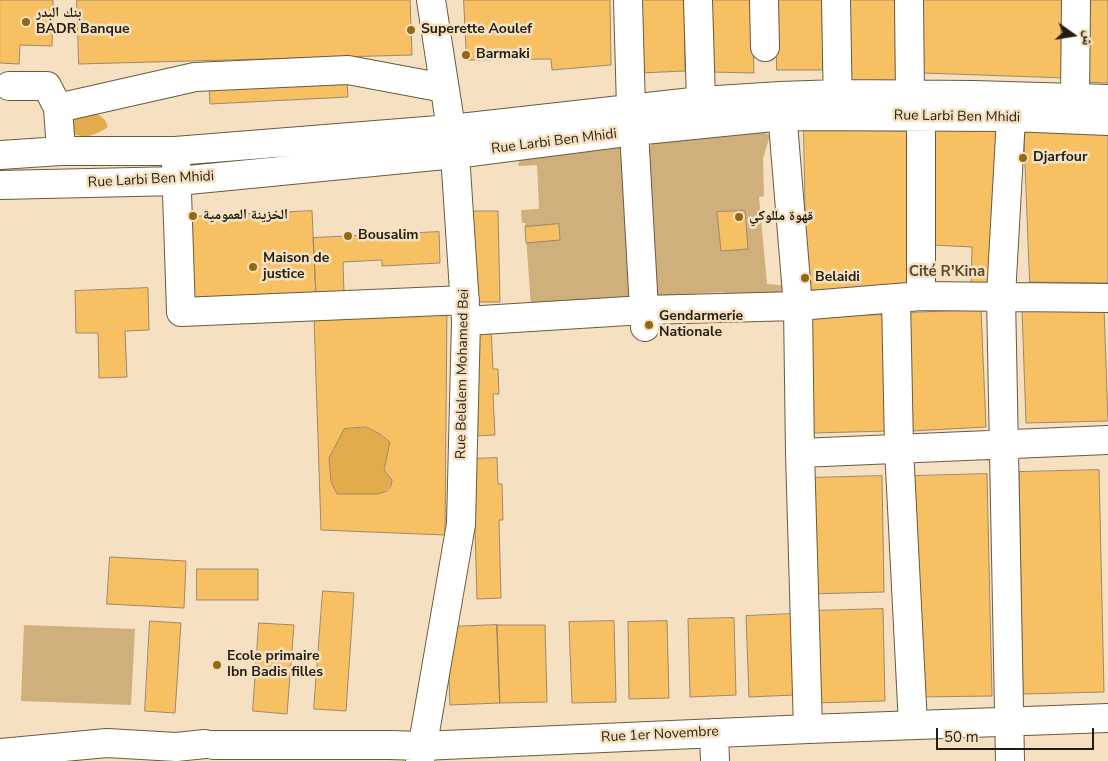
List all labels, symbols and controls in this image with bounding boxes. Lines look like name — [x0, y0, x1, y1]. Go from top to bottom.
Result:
place label: بنك البدر BADR Banque — [36, 6, 130, 38]
north arrow — [1048, 10, 1098, 60]
marker: بنك البدر BADR Banque — [20, 16, 32, 28]
place label: Superette Aoulef — [421, 22, 532, 38]
marker: Superette Aoulef — [405, 24, 417, 36]
text: ش — [1077, 29, 1099, 48]
place label: Barmaki — [476, 47, 530, 63]
marker: Barmaki — [460, 49, 472, 61]
street label: Rue Larbi Ben Mhidi — [894, 107, 1020, 127]
street label: Rue Larbi Ben Mhidi — [490, 126, 618, 158]
place label: Djarfour — [1033, 150, 1087, 166]
marker: Djarfour — [1017, 152, 1029, 164]
street label: Rue Larbi Ben Mhidi — [87, 168, 215, 192]
place label: الخزينة العمومية — [203, 208, 288, 224]
place label: قهوة مللوكي — [749, 209, 813, 225]
marker: الخزينة العمومية — [187, 210, 199, 222]
marker: قهوة مللوكي — [733, 211, 745, 223]
place label: Bousalim — [358, 228, 419, 244]
marker: Bousalim — [342, 230, 354, 242]
place label: Maison de justice — [263, 251, 329, 284]
marker: Maison de justice — [247, 261, 259, 273]
district label: Cité R'Kina — [909, 263, 985, 281]
place label: Belaidi — [815, 270, 860, 286]
marker: Belaidi — [799, 272, 811, 284]
street label: Rue Belalem Mohamed Bei — [453, 289, 473, 459]
place label: Gendarmerie Nationale — [659, 309, 743, 342]
marker: Gendarmerie Nationale — [643, 319, 655, 331]
place label: Ecole primaire Ibn Badis filles — [227, 649, 323, 682]
marker: Ecole primaire Ibn Badis filles — [211, 659, 223, 671]
scale bar — [938, 718, 1096, 750]
street label: Rue 1er Novembre — [601, 724, 719, 746]
text: 50 m — [944, 727, 979, 747]

